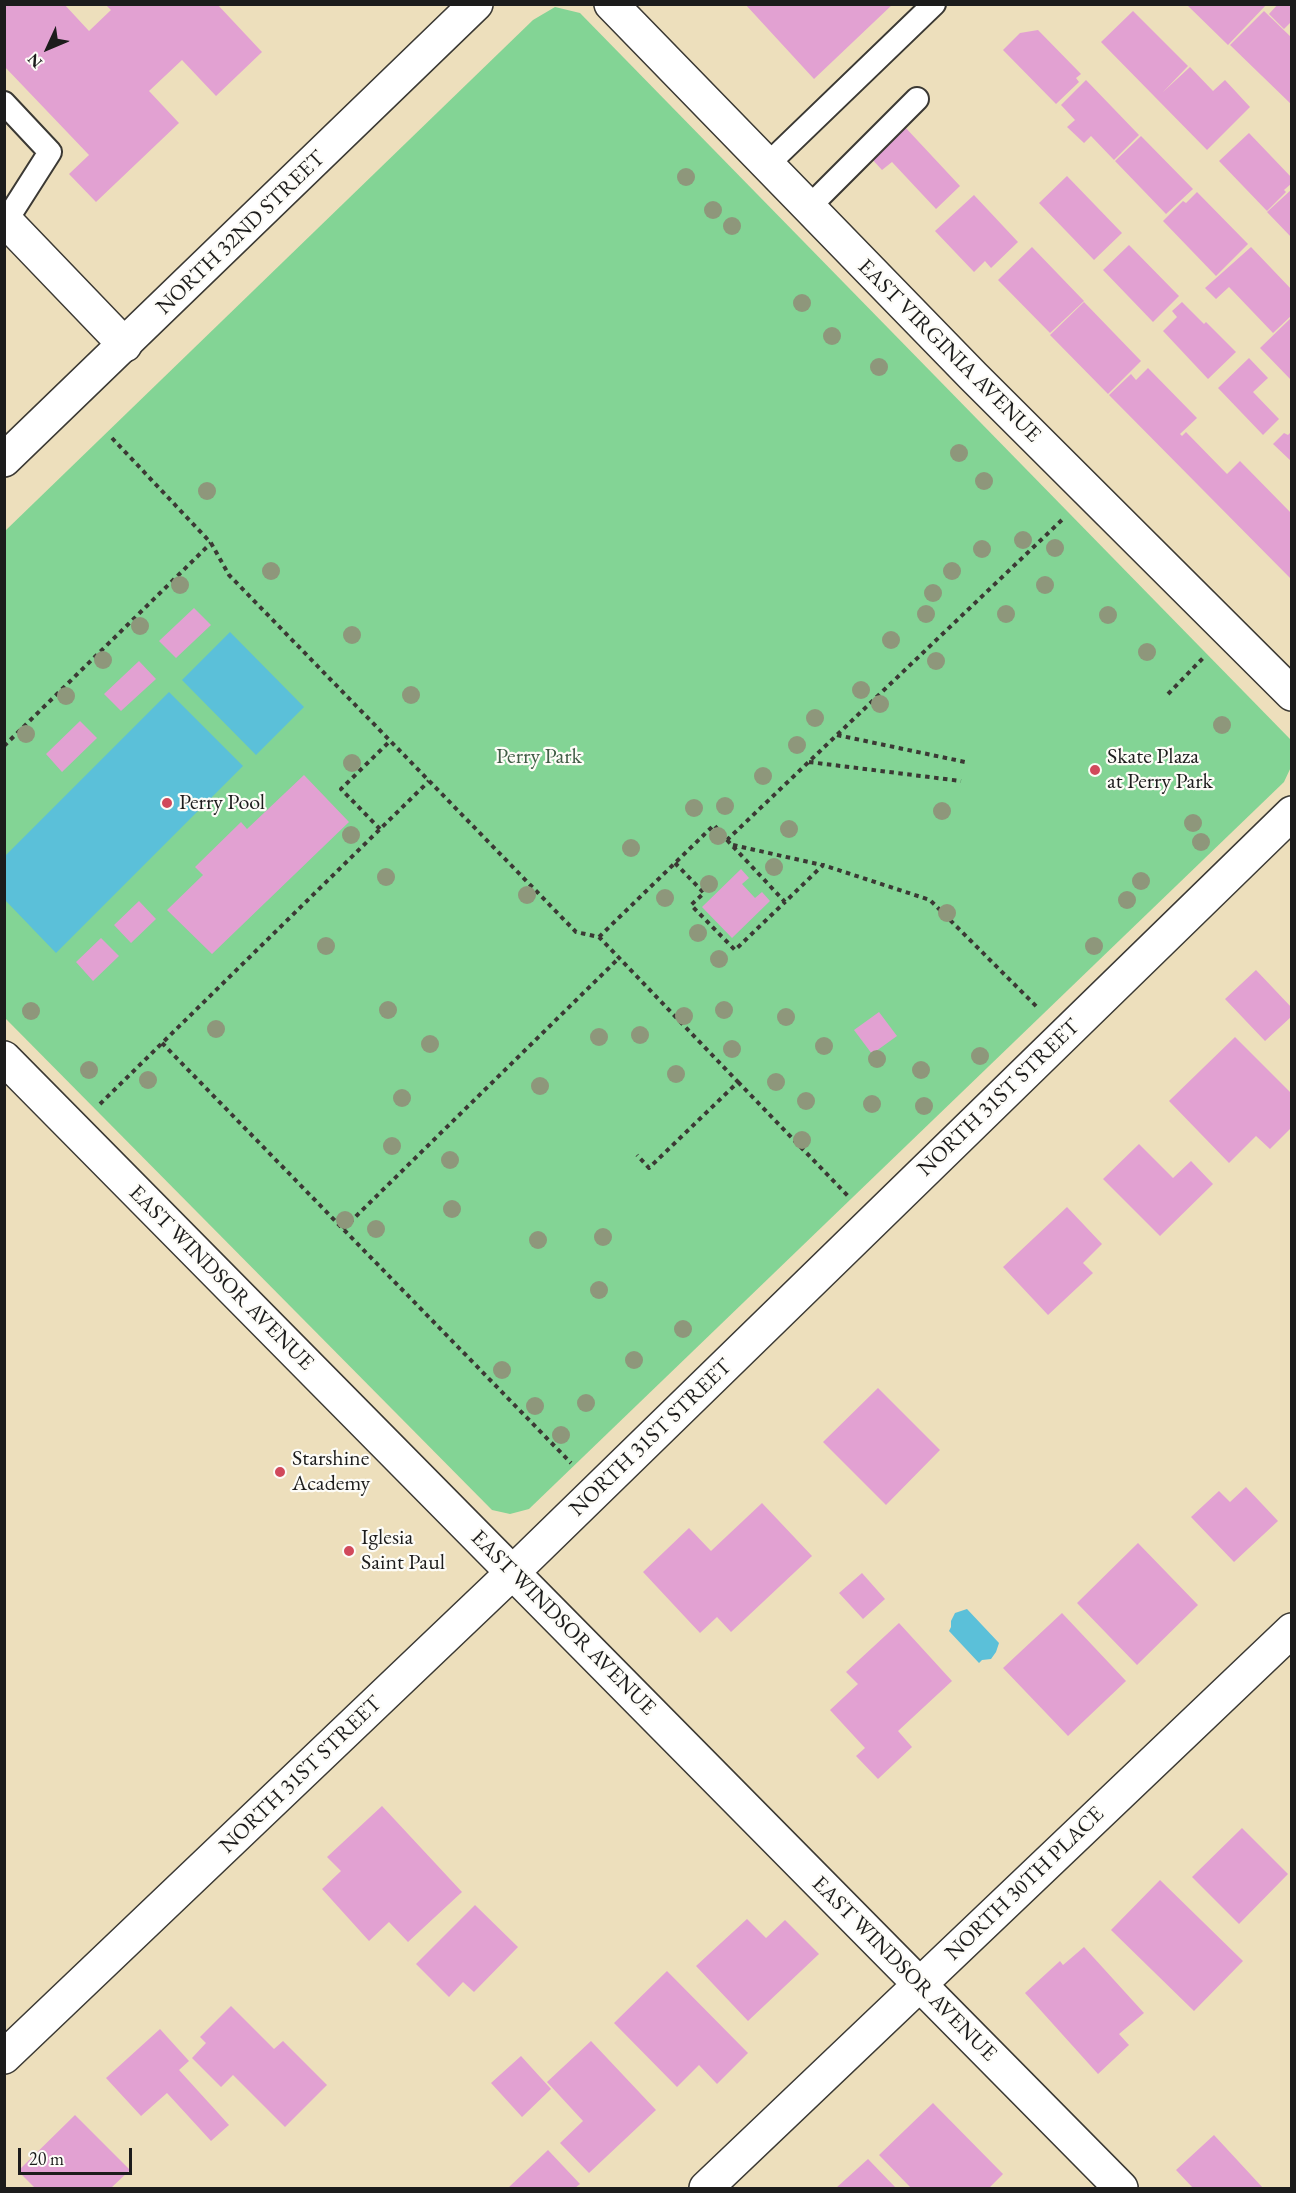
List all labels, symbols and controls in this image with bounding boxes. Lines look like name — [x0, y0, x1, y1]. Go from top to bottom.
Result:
north arrow — [18, 18, 78, 78]
text: N — [23, 49, 47, 73]
street label: NORTH 32ND STREET — [151, 146, 331, 320]
street label: EAST VIRGINIA AVENUE — [852, 254, 1046, 448]
park label: Perry Park — [496, 744, 582, 770]
place label: Skate Plaza at Perry Park — [1107, 744, 1213, 796]
marker: Skate Plaza at Perry Park — [1088, 763, 1102, 777]
place label: Perry Pool — [179, 790, 265, 816]
marker: Perry Pool — [160, 796, 174, 810]
street label: NORTH 31ST STREET — [912, 1014, 1086, 1182]
street label: EAST WINDSOR AVENUE — [123, 1180, 319, 1376]
street label: NORTH 31ST STREET — [564, 1354, 738, 1522]
place label: Starshine Academy — [292, 1446, 370, 1498]
marker: Starshine Academy — [273, 1465, 287, 1479]
place label: Iglesia Saint Paul — [361, 1525, 445, 1576]
street label: EAST WINDSOR AVENUE — [465, 1525, 661, 1721]
marker: Iglesia Saint Paul — [342, 1544, 356, 1558]
street label: NORTH 31ST STREET — [214, 1691, 388, 1859]
street label: NORTH 30TH PLACE — [940, 1801, 1110, 1967]
street label: EAST WINDSOR AVENUE — [806, 1871, 1002, 2067]
scale bar — [21, 2136, 135, 2174]
text: 20 m — [29, 2147, 64, 2170]

